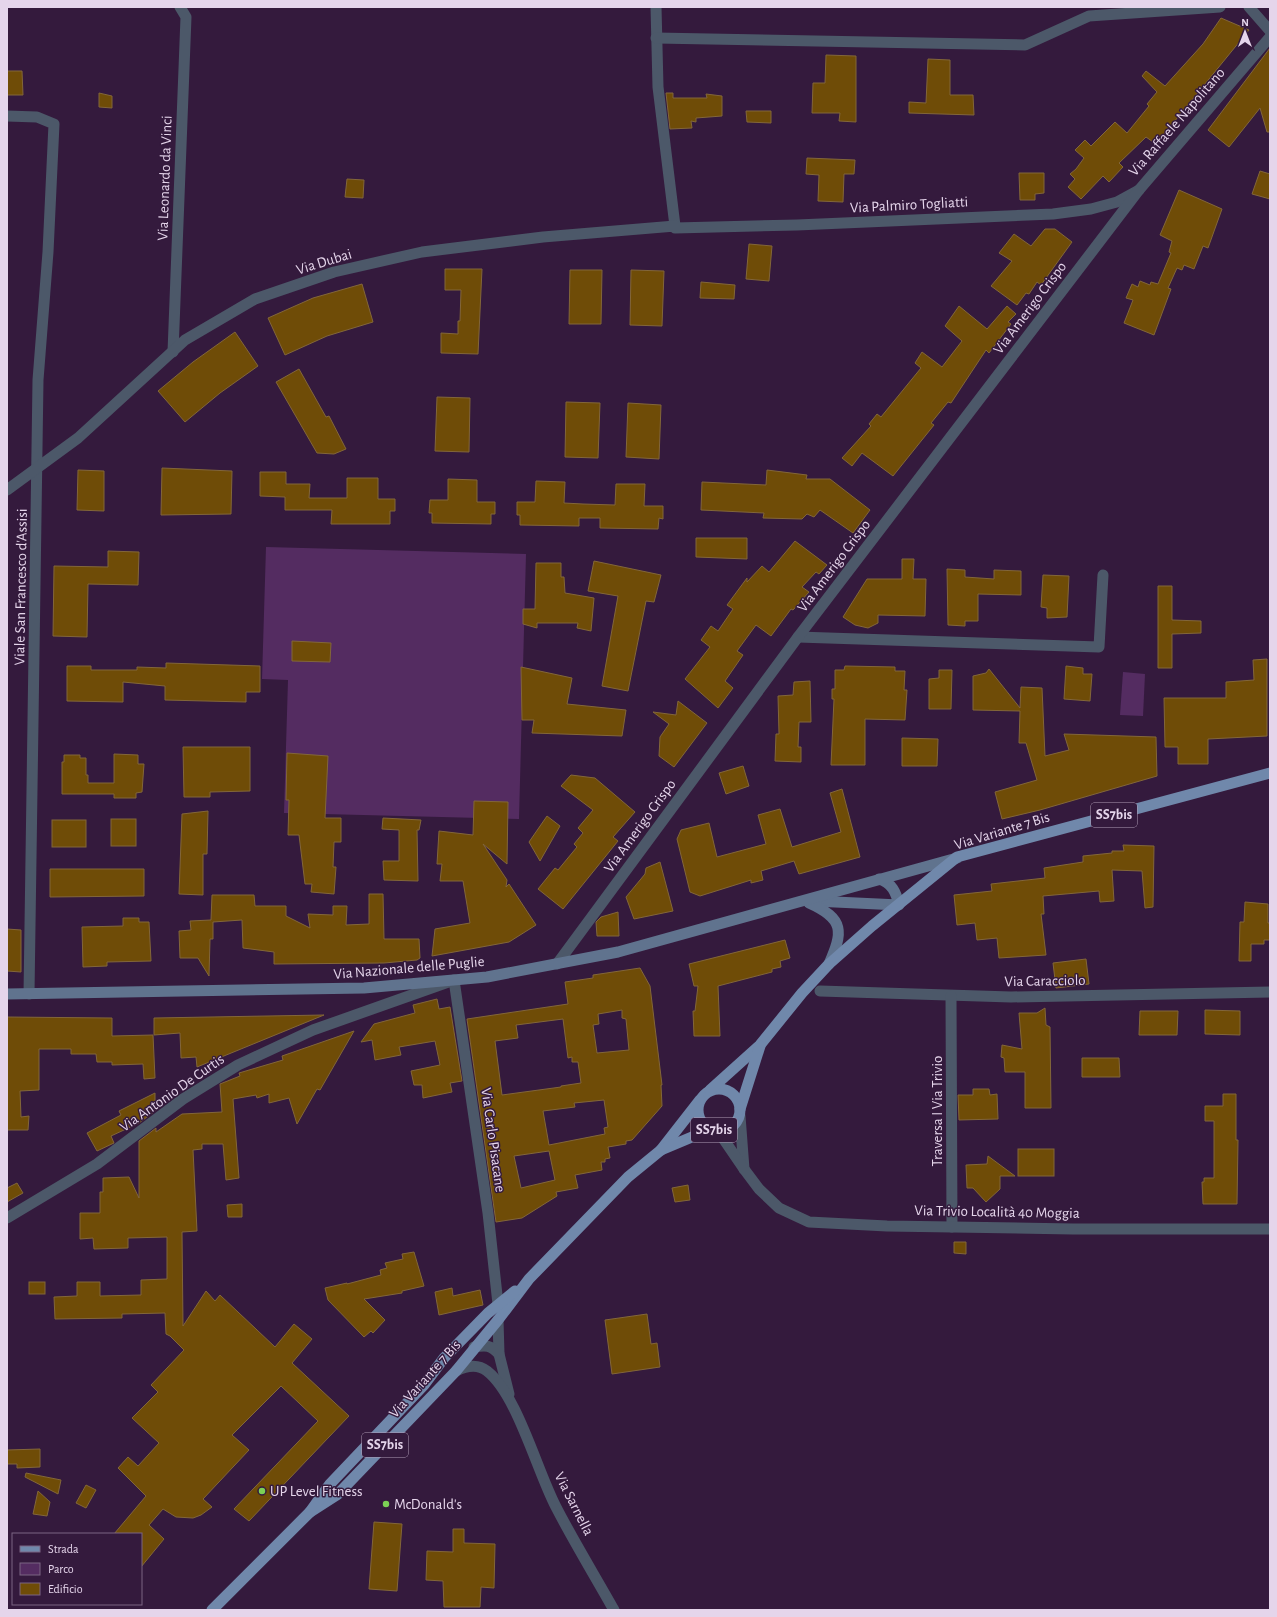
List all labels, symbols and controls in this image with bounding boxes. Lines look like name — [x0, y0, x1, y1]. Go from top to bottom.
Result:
north arrow — [1225, 12, 1265, 52]
text: N — [1241, 17, 1249, 28]
street label: Via Raffaele Napolitano — [1126, 65, 1228, 179]
street label: Via Leonardo da Vinci — [155, 115, 175, 241]
street label: Via Palmiro Togliatti — [850, 194, 968, 216]
street label: Via Dubai — [295, 246, 353, 278]
street label: Via Amerigo Crispo — [991, 259, 1069, 357]
street label: Viale San Francesco d'Assisi — [12, 508, 30, 666]
street label: Via Amerigo Crispo — [795, 517, 873, 615]
street label: Via Amerigo Crispo — [601, 777, 679, 875]
road number: SS7bis — [1091, 803, 1137, 827]
street label: Via Variante 7 Bis — [953, 809, 1051, 853]
street label: Via Nazionale delle Puglie — [333, 954, 485, 982]
street label: Via Caracciolo — [1004, 973, 1086, 989]
street label: Via Antonio De Curtis — [117, 1051, 227, 1135]
street label: Traversa I Via Trivio — [930, 1056, 945, 1166]
street label: Via Carlo Pisacane — [478, 1087, 508, 1193]
road number: SS7bis — [691, 1118, 737, 1142]
street label: Via Trivio Località 40 Moggia — [914, 1203, 1080, 1221]
street label: Via Variante 7 Bis — [386, 1337, 464, 1421]
road number: SS7bis — [362, 1433, 408, 1457]
street label: Via Sarnella — [552, 1470, 596, 1538]
place label: UP Level Fitness — [270, 1484, 363, 1499]
marker: UP Level Fitness — [257, 1486, 267, 1496]
place label: McDonald's — [394, 1497, 462, 1512]
marker: McDonald's — [381, 1499, 391, 1509]
legend — [12, 1533, 142, 1605]
text: Strada — [48, 1543, 79, 1555]
text: Parco — [48, 1563, 74, 1575]
text: Edificio — [48, 1583, 83, 1595]

